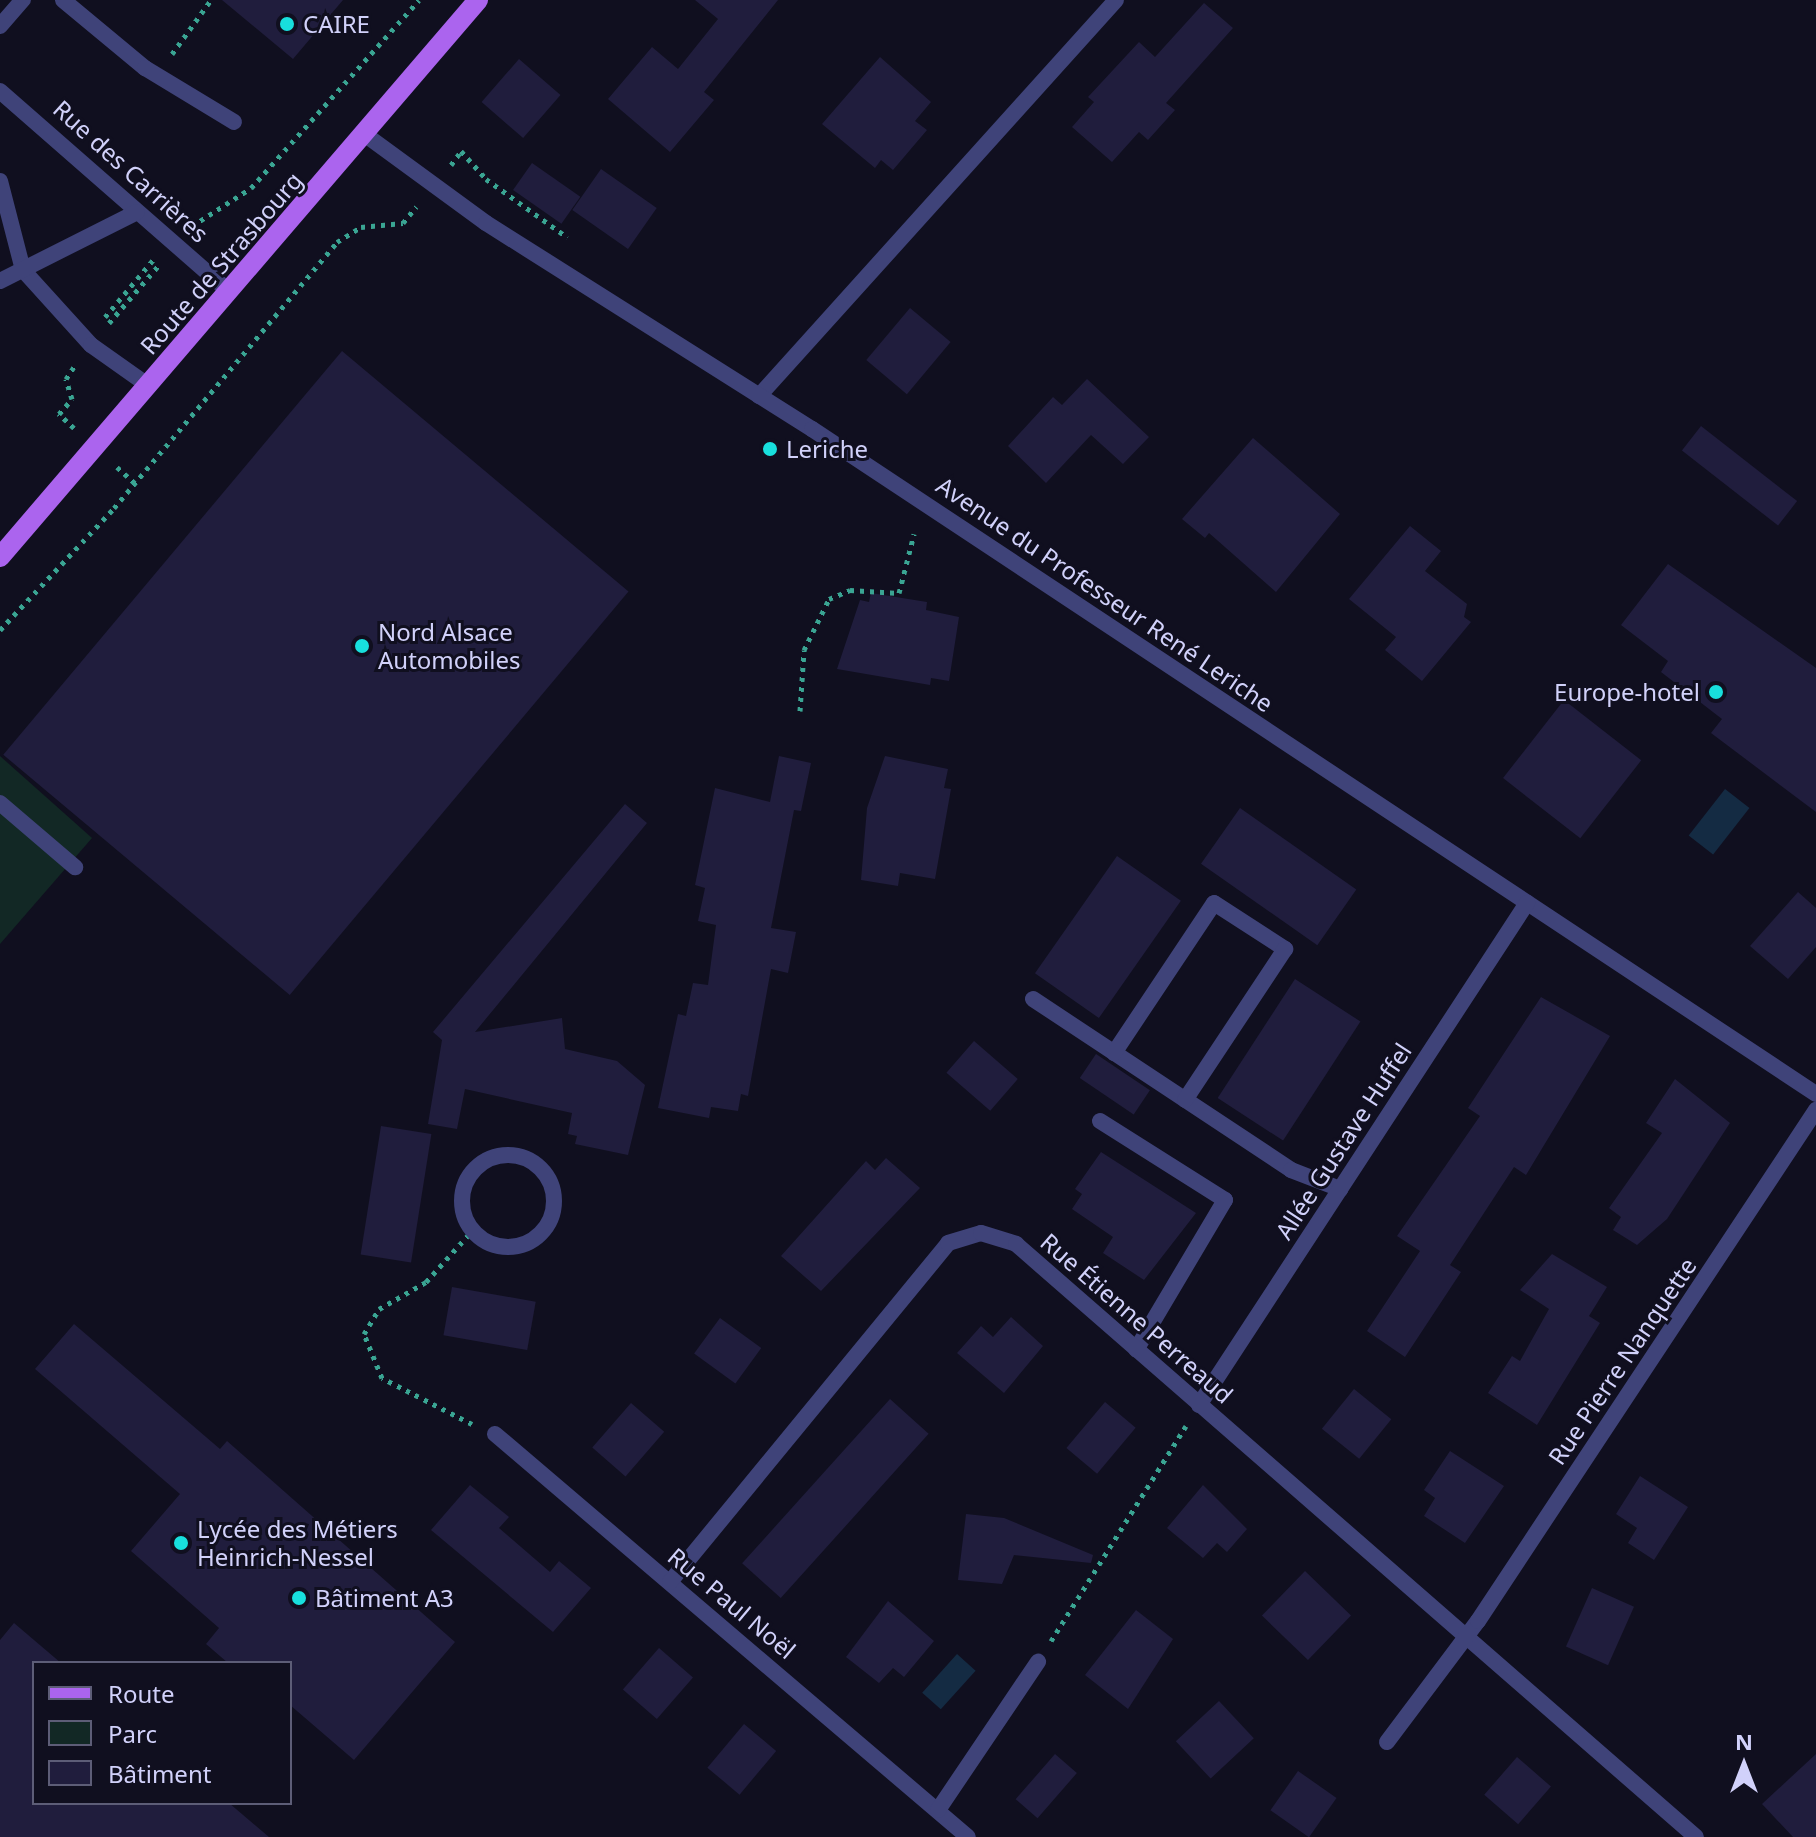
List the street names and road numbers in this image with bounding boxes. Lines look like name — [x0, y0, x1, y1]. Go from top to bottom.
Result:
street label: Rue des Carrières — [48, 94, 214, 248]
street label: Route de Strasbourg — [134, 166, 308, 360]
street label: Avenue du Professeur René Leriche — [931, 470, 1279, 718]
street label: Allée Gustave Huffel — [1269, 1038, 1417, 1244]
street label: Rue Étienne Perreaud — [1035, 1227, 1239, 1409]
street label: Rue Pierre Nanquette — [1542, 1252, 1702, 1470]
street label: Rue Paul Noël — [663, 1541, 801, 1665]

